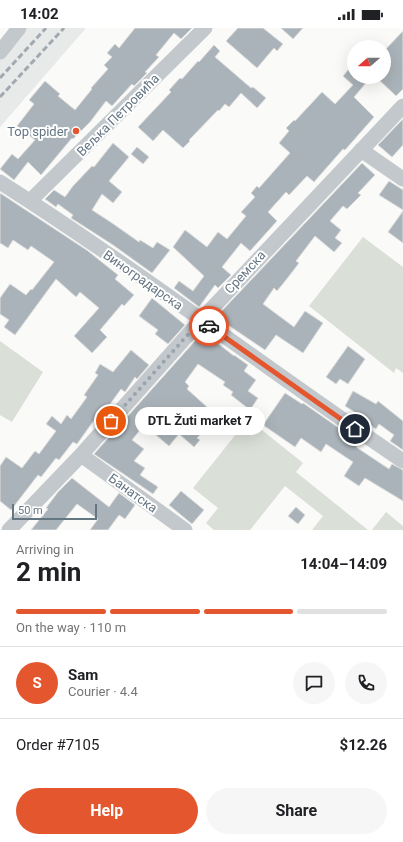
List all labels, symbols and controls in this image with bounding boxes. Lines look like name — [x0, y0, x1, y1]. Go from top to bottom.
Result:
text: 14:02 — [20, 5, 59, 23]
north arrow — [347, 40, 391, 84]
map controls — [347, 40, 391, 84]
street label: Вељка Петровића — [74, 71, 162, 159]
place label: Top spider — [7, 124, 69, 139]
marker: Top spider — [71, 126, 81, 136]
street label: Виноградарска — [100, 247, 186, 313]
street label: Сремска — [221, 247, 269, 297]
courier — [189, 306, 229, 346]
icon: car — [198, 315, 220, 337]
pin — [94, 404, 128, 438]
callout: DTL Žuti market 7 — [135, 407, 265, 435]
icon: bag — [100, 410, 122, 432]
pin — [338, 412, 372, 446]
text: DTL Žuti market 7 — [148, 413, 252, 428]
icon: home — [344, 418, 366, 440]
street label: Банатска — [106, 470, 160, 516]
scale bar — [12, 502, 97, 521]
text: 50 m — [18, 504, 43, 517]
text: Arriving in — [16, 542, 74, 557]
text: 14:04–14:09 — [300, 555, 387, 573]
text: 2 min — [16, 557, 81, 587]
text: On the way · 110 m — [16, 620, 126, 635]
button: chat — [293, 662, 335, 704]
button: phone — [345, 662, 387, 704]
text: Sam — [68, 666, 98, 684]
text: S — [32, 674, 42, 692]
text: Courier · 4.4 — [68, 684, 138, 699]
text: Order #7105 — [16, 736, 99, 754]
text: $12.26 — [340, 736, 387, 754]
button: Help — [16, 788, 198, 834]
button: Share — [206, 788, 387, 834]

